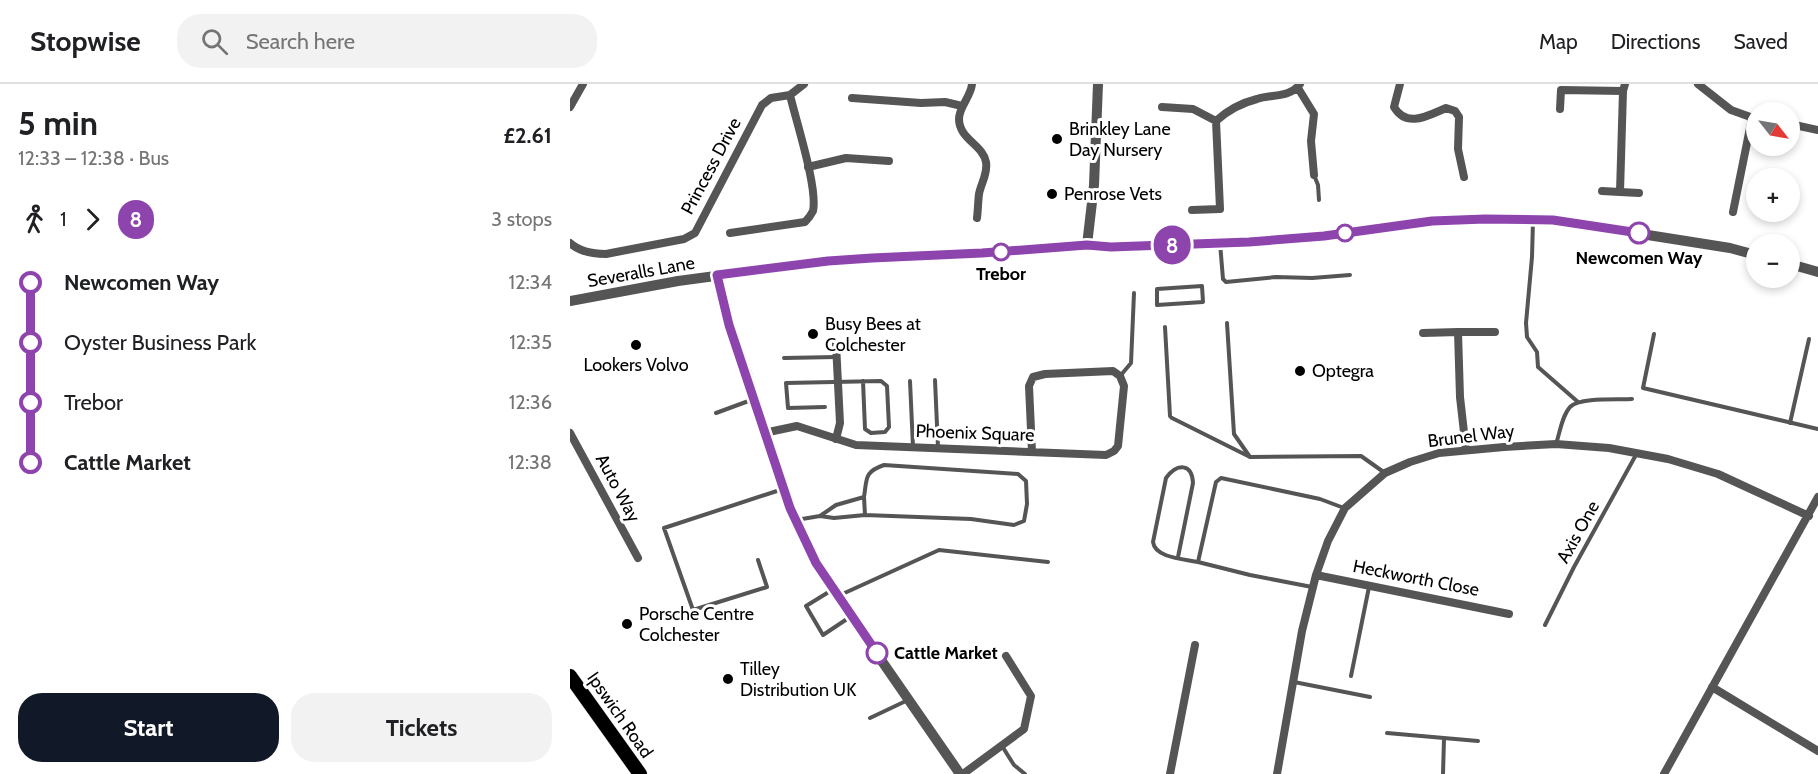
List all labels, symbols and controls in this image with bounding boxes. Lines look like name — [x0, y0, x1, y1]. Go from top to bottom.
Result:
search box — [177, 14, 597, 68]
text: Stopwise — [30, 24, 141, 58]
icon: search — [198, 25, 231, 58]
text: Search here — [246, 28, 355, 55]
text: Map — [1539, 29, 1578, 54]
text: Directions — [1611, 29, 1700, 54]
text: Saved — [1733, 29, 1788, 54]
north arrow — [1746, 102, 1800, 156]
map controls — [1746, 102, 1800, 288]
text: 5 min — [18, 103, 98, 143]
street label: Princess Drive — [676, 114, 746, 218]
place label: Brinkley Lane Day Nursery — [1069, 118, 1171, 161]
text: £2.61 — [504, 122, 552, 149]
marker: Brinkley Lane Day Nursery — [1050, 132, 1064, 146]
text: 12:33 – 12:38 · Bus — [18, 146, 169, 170]
button: + — [1746, 168, 1800, 222]
place label: Penrose Vets — [1064, 183, 1162, 205]
marker: Penrose Vets — [1045, 187, 1059, 201]
icon: walk — [18, 203, 51, 236]
icon: forward — [76, 203, 109, 236]
text: 1 — [60, 207, 67, 231]
text: 8 — [130, 207, 142, 232]
text: 3 stops — [491, 207, 552, 231]
marker: Newcomen Way — [1628, 222, 1650, 244]
unlabelled marker — [1336, 224, 1354, 242]
line badge: 8 — [1152, 226, 1192, 264]
text: 8 — [1166, 233, 1178, 258]
button: − — [1746, 234, 1800, 288]
marker: Trebor — [992, 243, 1010, 261]
place label: Newcomen Way — [1576, 247, 1703, 269]
street label: Severalls Lane — [586, 252, 696, 292]
place label: Trebor — [976, 263, 1026, 285]
text: Newcomen Way — [64, 269, 219, 296]
text: 12:34 — [508, 270, 552, 294]
place label: Busy Bees at Colchester — [825, 313, 921, 356]
marker: Busy Bees at Colchester — [806, 327, 820, 341]
text: Oyster Business Park — [64, 329, 256, 356]
text: 12:35 — [509, 330, 552, 354]
marker: Lookers Volvo — [629, 338, 643, 352]
place label: Lookers Volvo — [583, 354, 689, 376]
place label: Optegra — [1312, 360, 1374, 382]
marker: Optegra — [1293, 364, 1307, 378]
text: Trebor — [64, 389, 123, 416]
text: 12:36 — [509, 390, 552, 414]
street label: Phoenix Square — [915, 420, 1035, 446]
street label: Brunel Way — [1426, 420, 1516, 452]
text: Cattle Market — [64, 449, 191, 476]
text: 12:38 — [508, 450, 552, 474]
street label: Auto Way — [591, 450, 645, 526]
street label: Axis One — [1552, 497, 1604, 567]
street label: Heckworth Close — [1351, 555, 1481, 601]
place label: Porsche Centre Colchester — [639, 603, 754, 646]
marker: Porsche Centre Colchester — [620, 617, 634, 631]
marker: Cattle Market — [866, 642, 888, 664]
place label: Cattle Market — [894, 642, 998, 664]
place label: Tilley Distribution UK — [740, 658, 857, 701]
street label: Ipswich Road — [582, 668, 658, 762]
marker: Tilley Distribution UK — [721, 672, 735, 686]
button: Start — [18, 693, 279, 762]
button: Tickets — [291, 693, 552, 762]

